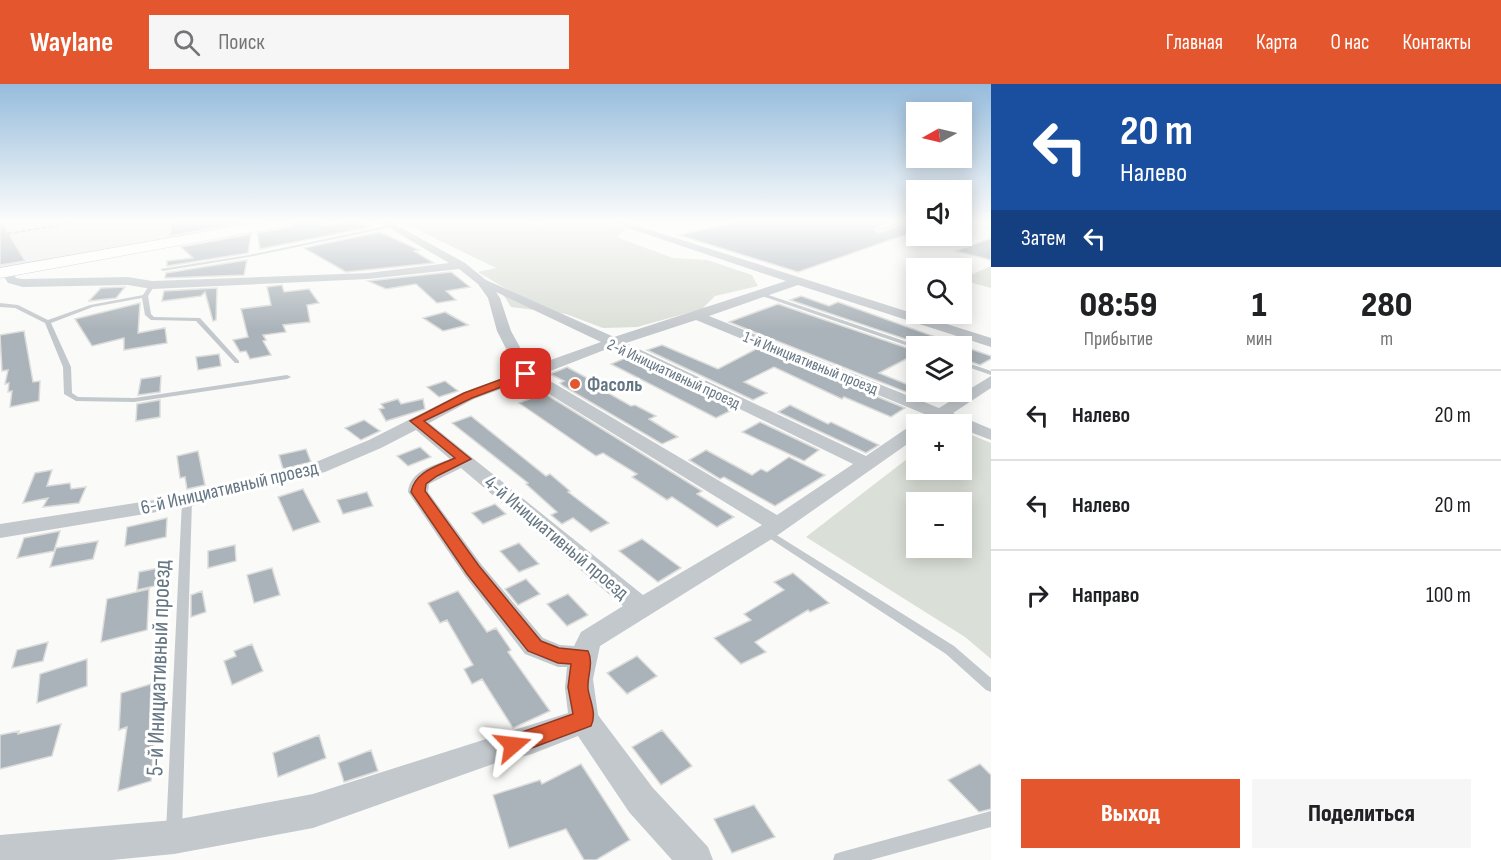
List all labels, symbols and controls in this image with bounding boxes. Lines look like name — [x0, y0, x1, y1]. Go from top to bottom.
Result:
search box — [149, 15, 569, 69]
text: Waylane — [30, 26, 113, 59]
icon: search — [170, 26, 203, 59]
text: Поиск — [218, 29, 265, 56]
text: Главная — [1166, 30, 1223, 55]
text: Карта — [1256, 30, 1297, 55]
text: О нас — [1330, 30, 1369, 55]
text: Контакты — [1402, 30, 1471, 55]
north arrow — [906, 102, 972, 168]
map controls — [906, 102, 972, 558]
text: 20 m — [1120, 106, 1193, 157]
icon: left — [1021, 108, 1099, 186]
text: Налево — [1120, 157, 1187, 189]
button: sound — [906, 180, 972, 246]
icon: left — [1078, 222, 1111, 255]
text: Затем — [1021, 225, 1066, 252]
button: search — [906, 258, 972, 324]
text: 08:59 — [1080, 284, 1157, 327]
text: 1 — [1252, 284, 1267, 327]
text: 280 — [1361, 284, 1412, 327]
text: Прибытие — [1084, 327, 1153, 351]
text: мин — [1246, 327, 1272, 351]
text: m — [1380, 327, 1393, 351]
street label: 1-й Инициативный проезд — [740, 328, 881, 399]
street label: 2-й Инициативный проезд — [604, 335, 743, 414]
button: layers — [906, 336, 972, 402]
pin — [500, 348, 551, 399]
icon: arrive — [509, 357, 542, 390]
place label: Фасоль — [587, 373, 642, 397]
marker: Фасоль — [568, 377, 582, 391]
icon: left — [1021, 399, 1054, 432]
text: Налево — [1072, 402, 1130, 429]
text: 20 m — [1435, 402, 1471, 429]
button: + — [906, 414, 972, 480]
street label: 6-й Инициативный проезд — [138, 456, 321, 520]
street label: 4-й Инициативный проезд — [479, 471, 634, 605]
icon: left — [1021, 489, 1054, 522]
button: − — [906, 492, 972, 558]
text: Налево — [1072, 492, 1130, 519]
text: 20 m — [1435, 492, 1471, 519]
street label: 5-й Инициативный проезд — [140, 559, 177, 777]
icon: right — [1021, 579, 1054, 612]
text: Направо — [1072, 582, 1139, 609]
text: 100 m — [1426, 582, 1471, 609]
position arrow — [481, 713, 545, 777]
button: Выход — [1021, 779, 1240, 848]
button: Поделиться — [1252, 779, 1471, 848]

